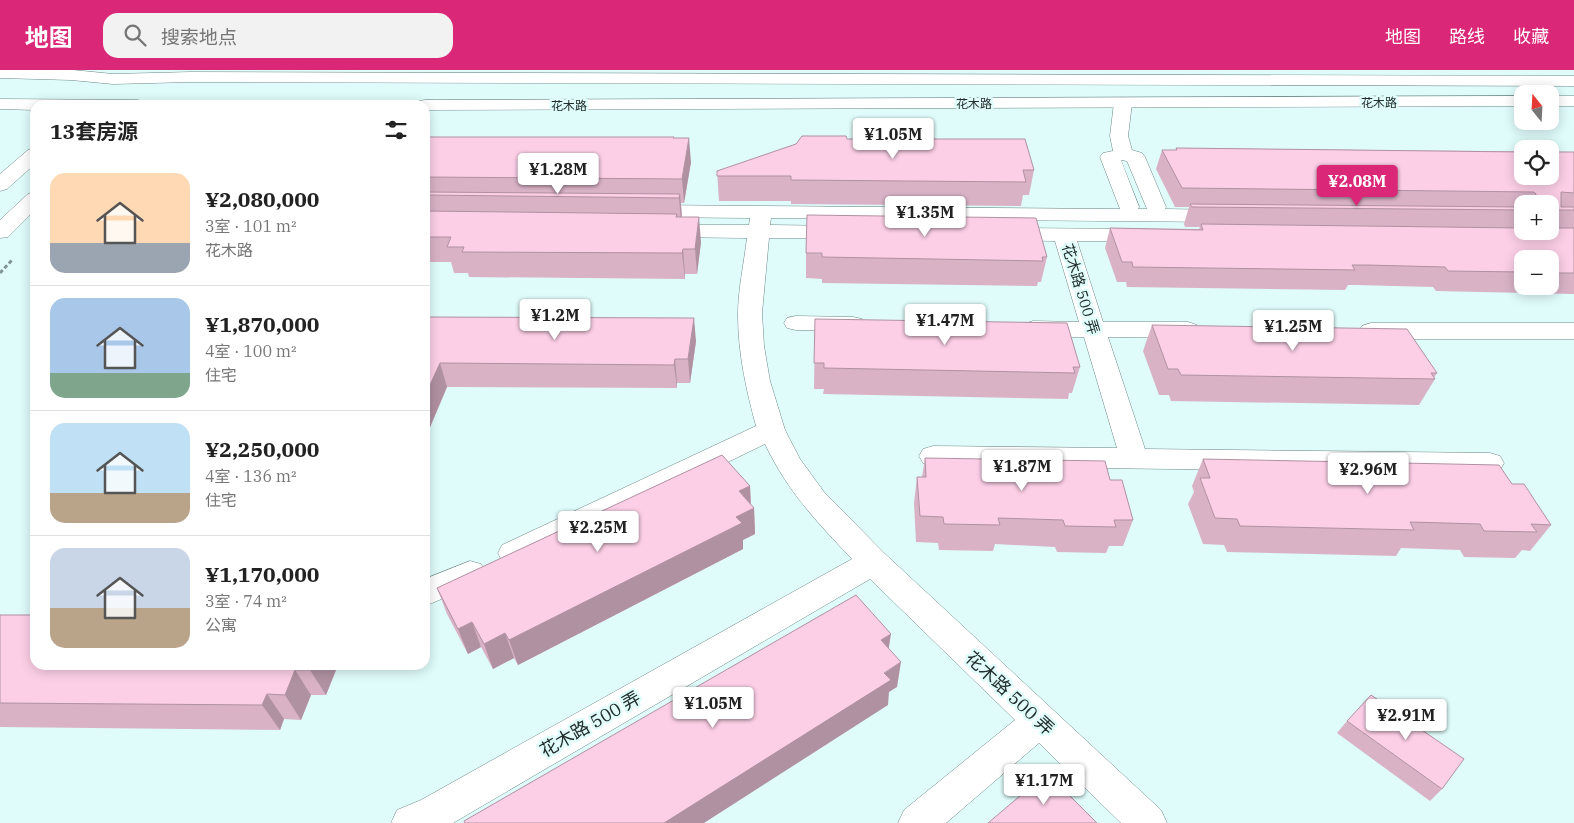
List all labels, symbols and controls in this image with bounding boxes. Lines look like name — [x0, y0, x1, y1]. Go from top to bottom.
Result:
search box — [103, 13, 453, 58]
text: 地图 — [25, 21, 73, 53]
icon: search — [121, 21, 149, 49]
text: 搜索地点 — [161, 25, 237, 49]
text: 地图 — [1385, 25, 1421, 48]
text: 路线 — [1449, 25, 1485, 48]
text: 收藏 — [1513, 25, 1549, 48]
north arrow — [1514, 85, 1559, 130]
map controls — [1514, 85, 1559, 295]
street label: 花木路 — [1361, 95, 1397, 110]
street label: 花木路 — [956, 96, 992, 111]
street label: 花木路 — [551, 98, 587, 113]
icon: filters — [382, 116, 410, 144]
text: 13套房源 — [50, 117, 138, 145]
pin: ¥1.05M — [852, 118, 934, 160]
text: ¥1.05M — [864, 124, 922, 144]
button: locate — [1514, 140, 1559, 185]
pin: ¥1.28M — [517, 152, 599, 195]
text: ¥1.28M — [529, 159, 587, 179]
pin: ¥2.08M — [1316, 164, 1398, 207]
text: ¥2.08M — [1328, 171, 1386, 191]
text: ¥2,080,000 — [205, 185, 319, 213]
icon: home — [90, 193, 150, 253]
button: + — [1514, 195, 1559, 240]
pin: ¥1.35M — [884, 196, 966, 238]
text: ¥1.35M — [896, 202, 954, 222]
text: 3室 · 101 m² — [205, 216, 297, 236]
text: 花木路 — [205, 240, 253, 260]
street label: 花木路 500 弄 — [1058, 241, 1104, 337]
button: − — [1514, 250, 1559, 295]
pin: ¥1.2M — [520, 298, 590, 341]
pin: ¥1.47M — [904, 304, 986, 346]
text: ¥1.2M — [531, 305, 579, 325]
text: ¥1,870,000 — [205, 310, 319, 338]
text: ¥1.47M — [916, 310, 974, 330]
pin: ¥1.25M — [1252, 310, 1334, 352]
text: ¥1.25M — [1264, 316, 1322, 336]
icon: home — [90, 318, 150, 378]
text: 4室 · 100 m² — [205, 341, 297, 361]
text: 住宅 — [205, 365, 237, 385]
text: ¥2,250,000 — [205, 435, 319, 463]
icon: home — [90, 443, 150, 503]
pin: ¥1.87M — [981, 450, 1063, 492]
pin: ¥2.96M — [1327, 452, 1409, 495]
text: ¥1.87M — [993, 456, 1051, 476]
text: ¥2.96M — [1339, 459, 1397, 479]
text: 4室 · 136 m² — [205, 466, 297, 486]
text: 住宅 — [205, 490, 237, 510]
pin: ¥2.25M — [557, 510, 639, 553]
text: ¥2.25M — [569, 517, 627, 537]
text: ¥1,170,000 — [205, 560, 319, 588]
icon: home — [90, 568, 150, 628]
text: 3室 · 74 m² — [205, 591, 287, 611]
text: 公寓 — [205, 615, 237, 635]
street label: 花木路 500 弄 — [961, 646, 1059, 740]
street label: 花木路 500 弄 — [535, 686, 645, 762]
pin: ¥1.05M — [672, 686, 754, 729]
text: ¥1.05M — [684, 693, 742, 713]
pin: ¥2.91M — [1365, 698, 1447, 741]
text: ¥2.91M — [1377, 705, 1435, 725]
pin: ¥1.17M — [1003, 764, 1085, 806]
text: ¥1.17M — [1015, 770, 1073, 790]

